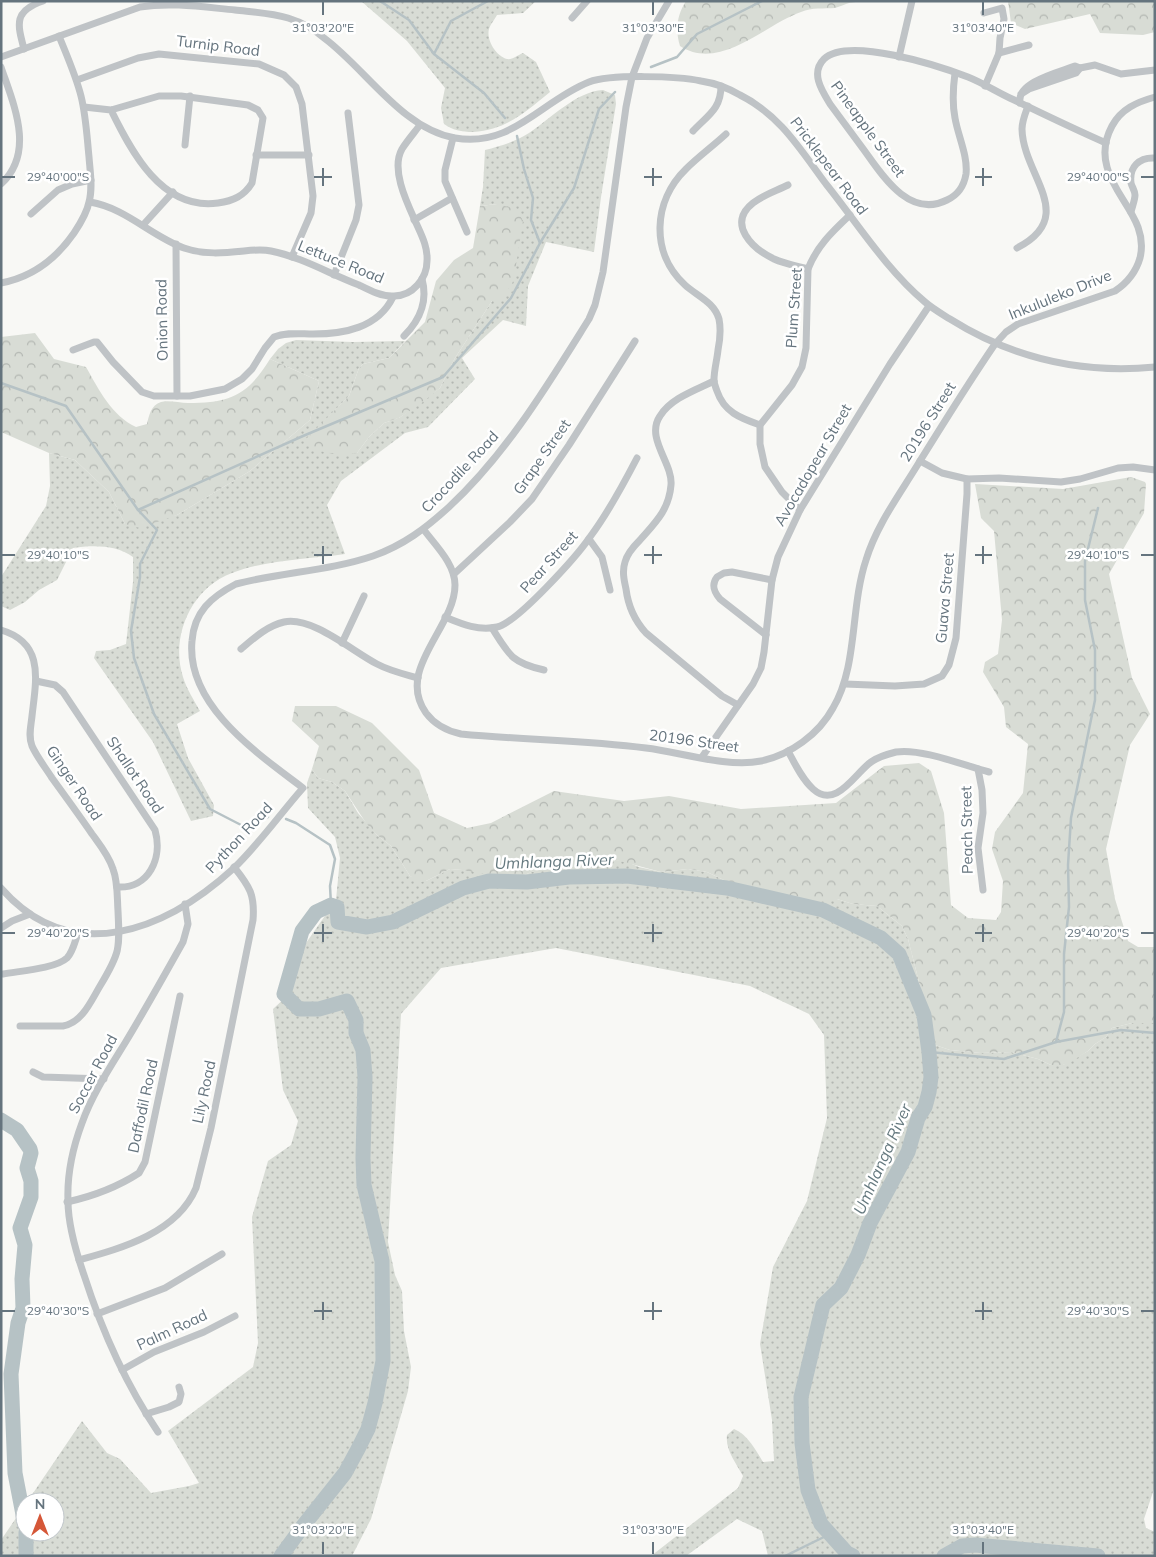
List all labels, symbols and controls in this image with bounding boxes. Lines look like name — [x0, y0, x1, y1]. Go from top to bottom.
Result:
text: 31°03'20"E — [292, 20, 354, 35]
text: 31°03'30"E — [622, 20, 684, 35]
text: 31°03'40"E — [952, 20, 1014, 35]
street label: Turnip Road — [175, 31, 261, 60]
street label: Pineapple Street — [827, 77, 910, 181]
street label: Pricklepear Road — [786, 113, 872, 218]
text: 29°40'00"S — [27, 169, 89, 184]
text: 29°40'00"S — [1067, 169, 1129, 184]
street label: Lettuce Road — [295, 236, 387, 287]
street label: Inkululeko Drive — [1006, 265, 1114, 324]
street label: Plum Street — [781, 267, 806, 349]
street label: Onion Road — [151, 279, 172, 361]
street label: 20196 Street — [896, 378, 960, 465]
street label: Avocadopear Street — [770, 400, 855, 529]
street label: Grape Street — [509, 415, 575, 498]
street label: Crocodile Road — [417, 427, 502, 517]
street label: Pear Street — [516, 527, 582, 597]
text: 29°40'10"S — [27, 547, 89, 562]
text: 29°40'10"S — [1067, 547, 1129, 562]
street label: Guava Street — [931, 552, 958, 644]
street label: 20196 Street — [648, 725, 740, 756]
street label: Shallot Road — [103, 733, 168, 817]
street label: Ginger Road — [42, 741, 107, 824]
street label: Peach Street — [956, 786, 977, 874]
street label: Python Road — [201, 798, 276, 877]
water label: Umhlanga River — [494, 849, 615, 873]
text: 29°40'20"S — [27, 925, 89, 940]
text: 29°40'20"S — [1067, 925, 1129, 940]
street label: Soccer Road — [64, 1031, 121, 1117]
street label: Daffodil Road — [123, 1057, 162, 1154]
street label: Lily Road — [188, 1059, 219, 1125]
water label: Umhlanga River — [849, 1099, 916, 1217]
text: 29°40'30"S — [27, 1303, 89, 1318]
text: 29°40'30"S — [1067, 1303, 1129, 1318]
street label: Palm Road — [133, 1305, 210, 1354]
north arrow — [15, 1492, 65, 1542]
text: N — [35, 1495, 45, 1513]
text: 31°03'20"E — [292, 1522, 354, 1537]
text: 31°03'30"E — [622, 1522, 684, 1537]
text: 31°03'40"E — [952, 1522, 1014, 1537]

